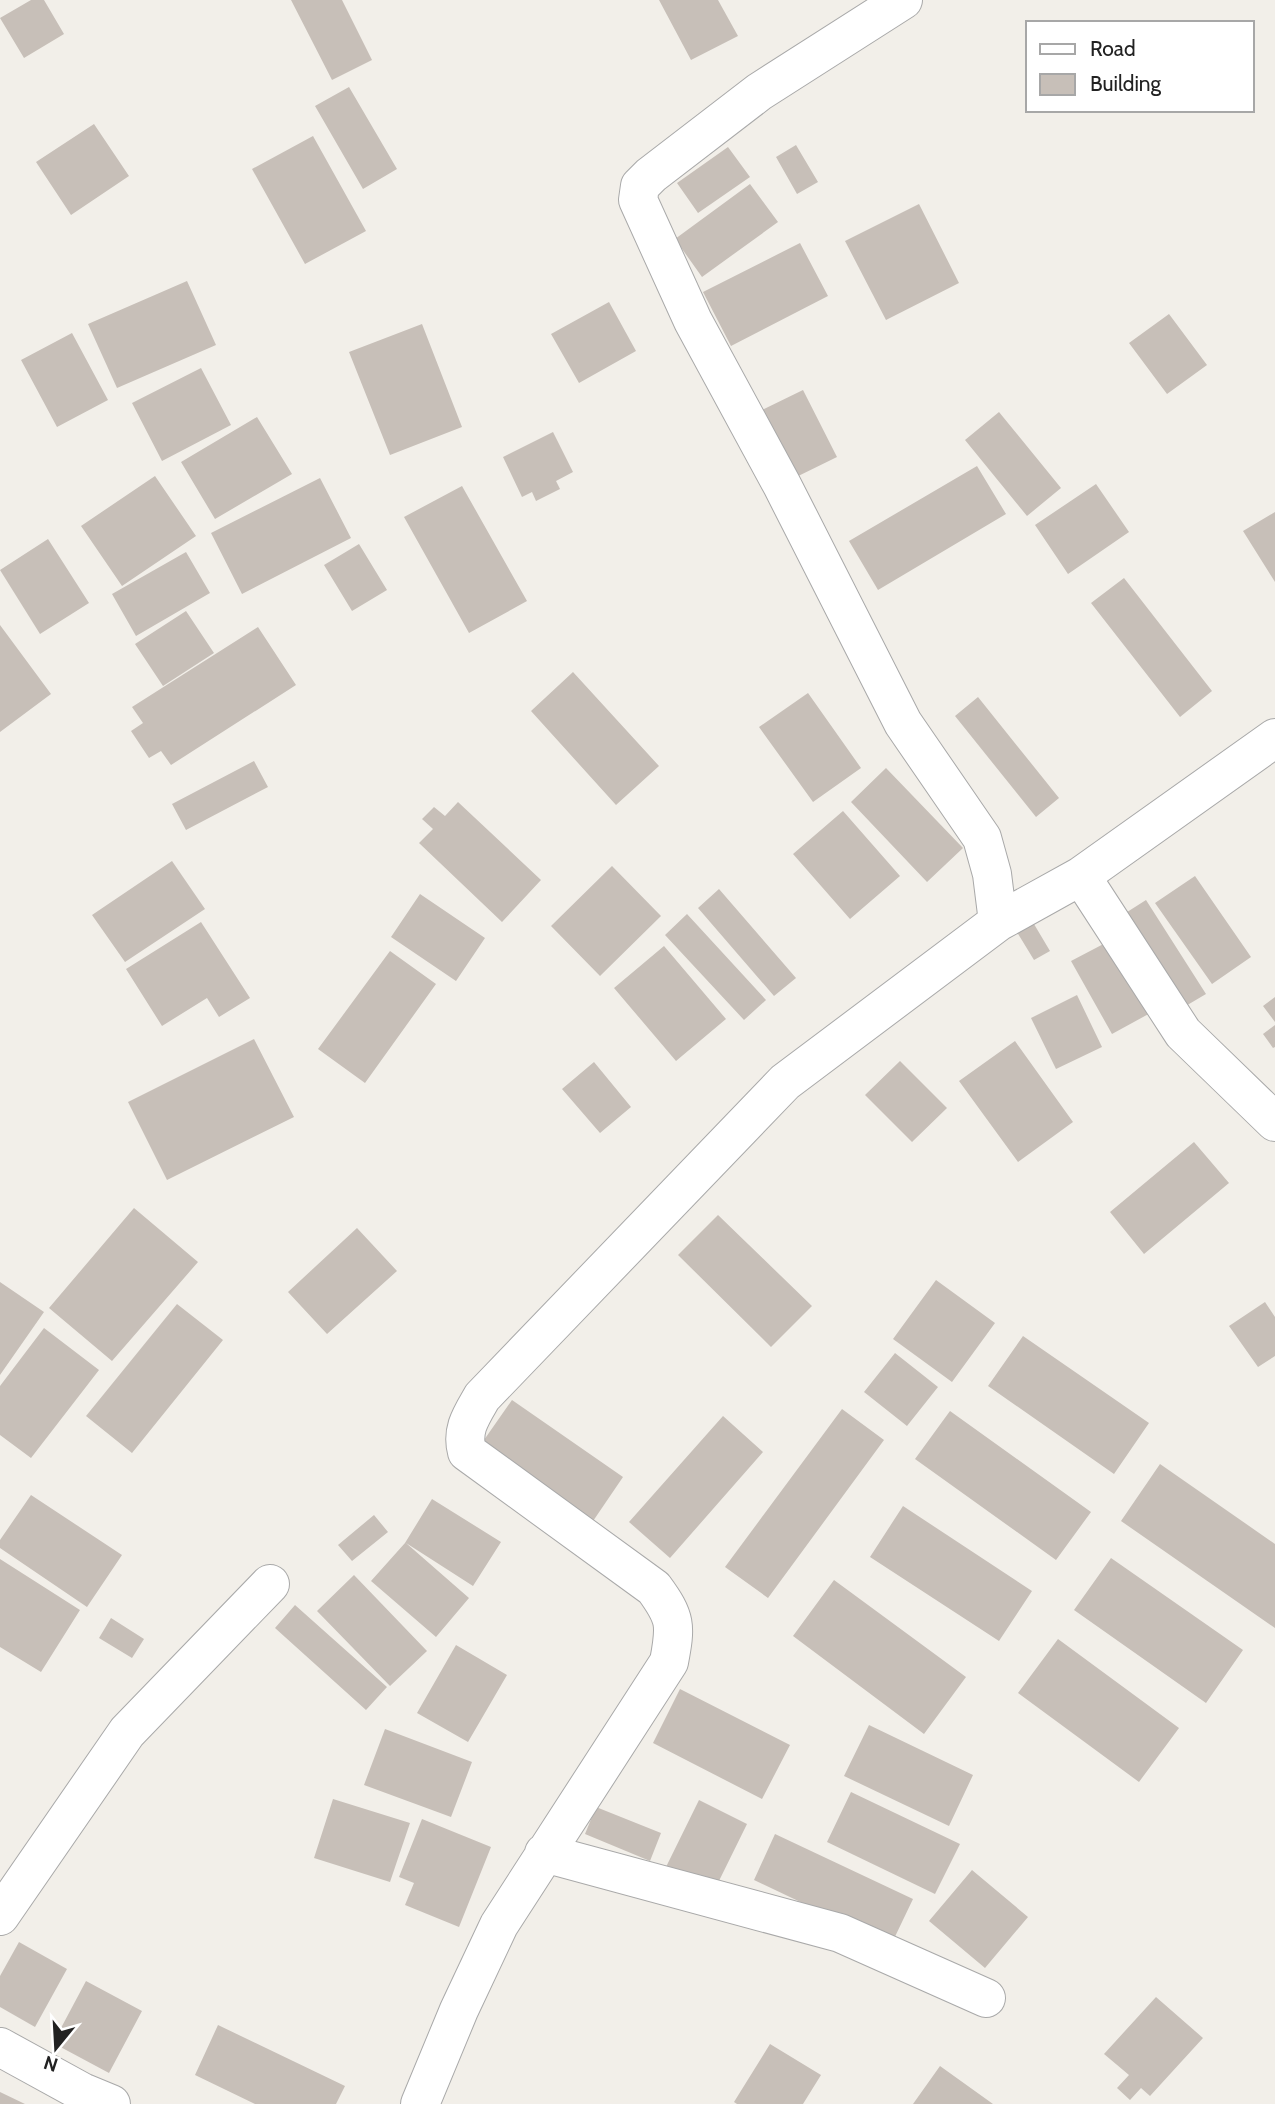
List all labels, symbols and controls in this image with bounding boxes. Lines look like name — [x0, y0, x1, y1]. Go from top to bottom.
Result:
legend — [1026, 21, 1254, 112]
text: Road — [1090, 36, 1136, 61]
text: Building — [1090, 71, 1162, 96]
north arrow — [21, 2013, 91, 2083]
text: N — [41, 2051, 61, 2077]

